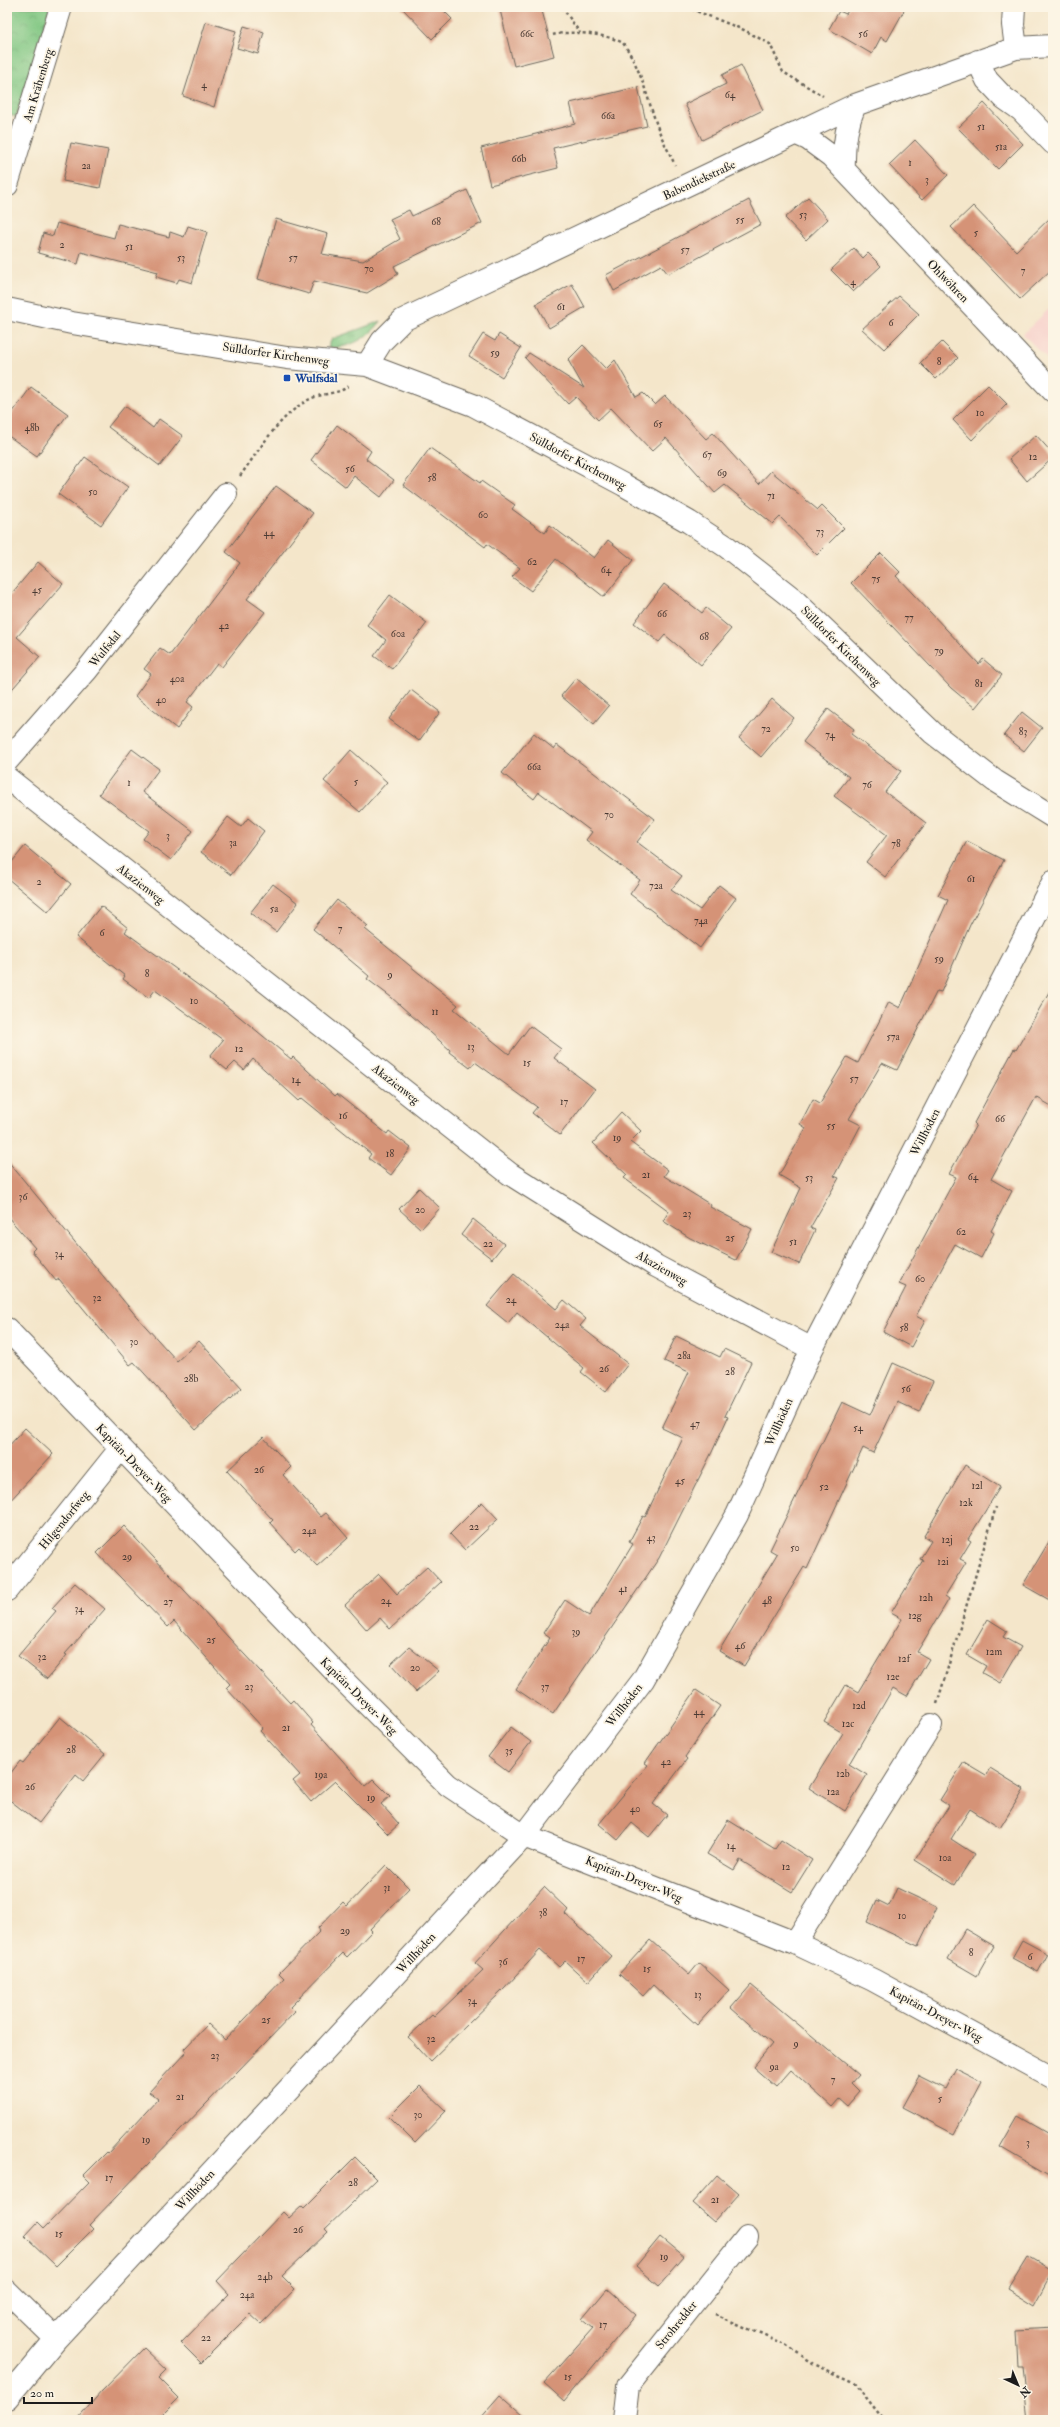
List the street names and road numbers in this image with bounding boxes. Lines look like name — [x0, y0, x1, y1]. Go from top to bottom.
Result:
street label: Am Krähenberg — [20, 46, 57, 125]
street label: Babendiekstraße — [660, 157, 738, 204]
street label: Ohlwöhren — [924, 257, 972, 306]
street label: Sülldorfer Kirchenweg — [222, 340, 331, 370]
street label: Sülldorfer Kirchenweg — [527, 430, 630, 494]
street label: Sülldorfer Kirchenweg — [797, 603, 885, 690]
street label: Wulfsdal — [86, 628, 125, 671]
street label: Akazienweg — [113, 860, 168, 908]
street label: Akazienweg — [368, 1060, 423, 1108]
street label: Willhöden — [907, 1106, 944, 1159]
street label: Akazienweg — [633, 1247, 691, 1290]
street label: Willhöden — [762, 1396, 797, 1449]
street label: Kapitän-Dreyer-Weg — [92, 1421, 176, 1507]
street label: Hilgendorfweg — [36, 1487, 93, 1553]
street label: Kapitän-Dreyer-Weg — [317, 1654, 401, 1739]
street label: Willhöden — [602, 1681, 646, 1731]
street label: Kapitän-Dreyer-Weg — [583, 1853, 686, 1906]
street label: Willhöden — [393, 1930, 439, 1978]
street label: Kapitän-Dreyer-Weg — [887, 1984, 986, 2046]
street label: Willhöden — [172, 2167, 218, 2215]
street label: Strohredder — [652, 2298, 701, 2352]

